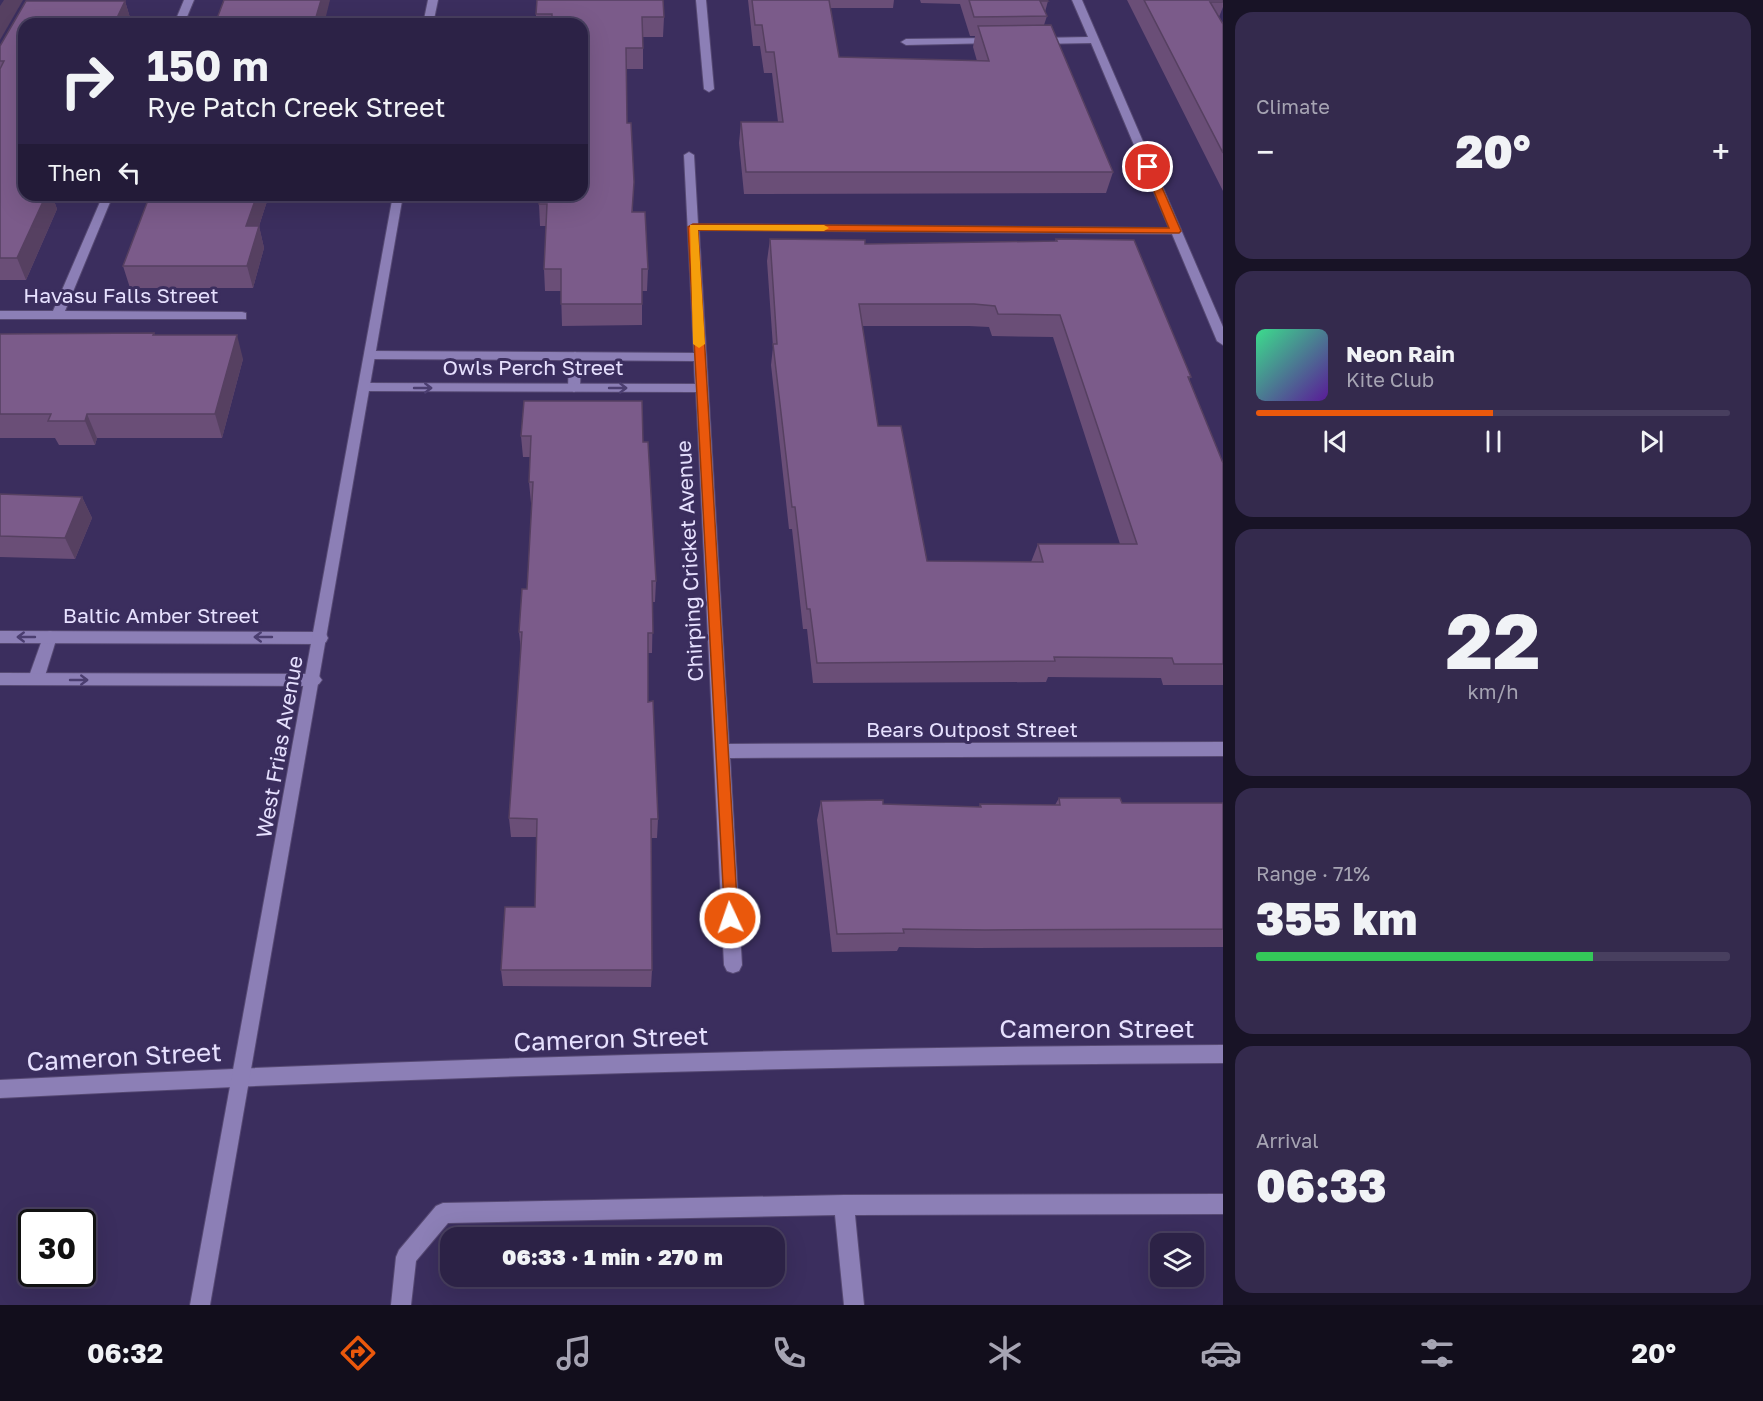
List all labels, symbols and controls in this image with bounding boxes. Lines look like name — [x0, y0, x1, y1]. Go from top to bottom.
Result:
text: 150 m — [147, 40, 269, 90]
icon: right — [48, 42, 126, 120]
text: Rye Patch Creek Street — [147, 91, 446, 123]
text: Climate — [1256, 94, 1330, 118]
text: 20° — [1455, 124, 1531, 178]
text: − — [1256, 132, 1274, 171]
text: + — [1712, 132, 1730, 171]
pin — [1122, 141, 1173, 192]
icon: arrive — [1131, 150, 1164, 183]
icon: left — [113, 156, 146, 189]
text: Then — [48, 159, 101, 186]
street label: Havasu Falls Street — [23, 282, 219, 308]
text: Neon Rain — [1346, 340, 1455, 367]
street label: Owls Perch Street — [442, 354, 624, 380]
text: Kite Club — [1346, 367, 1434, 391]
one-way arrow — [413, 382, 433, 394]
one-way arrow — [608, 382, 628, 394]
icon: previous — [1319, 425, 1352, 458]
icon: pause — [1477, 425, 1510, 458]
icon: next — [1635, 425, 1668, 458]
street label: Chirping Cricket Avenue — [670, 440, 708, 682]
text: 22 — [1445, 593, 1541, 686]
street label: Baltic Amber Street — [63, 602, 259, 628]
one-way arrow — [16, 631, 36, 643]
one-way arrow — [253, 631, 273, 643]
street label: West Frias Avenue — [250, 653, 308, 840]
one-way arrow — [69, 674, 89, 686]
text: km/h — [1468, 679, 1518, 703]
street label: Bears Outpost Street — [866, 716, 1078, 742]
text: Range · 71% — [1256, 861, 1370, 885]
position arrow — [698, 886, 762, 950]
text: 355 km — [1256, 891, 1417, 945]
street label: Cameron Street — [999, 1013, 1195, 1044]
street label: Cameron Street — [513, 1020, 709, 1057]
street label: Cameron Street — [26, 1036, 222, 1077]
text: Arrival — [1256, 1128, 1319, 1152]
text: 06:33 — [1256, 1158, 1387, 1212]
speed limit sign: 30 — [18, 1209, 96, 1287]
map controls — [1150, 1233, 1204, 1287]
button: layers — [1150, 1233, 1204, 1287]
text: 06:33 · 1 min · 270 m — [502, 1243, 723, 1270]
icon: directions — [337, 1332, 379, 1374]
icon: music — [553, 1332, 595, 1374]
icon: phone — [768, 1332, 810, 1374]
icon: climate — [984, 1332, 1026, 1374]
icon: car — [1200, 1332, 1242, 1374]
icon: filters — [1416, 1332, 1458, 1374]
text: 06:32 — [87, 1337, 163, 1369]
text: 20° — [1632, 1337, 1676, 1369]

